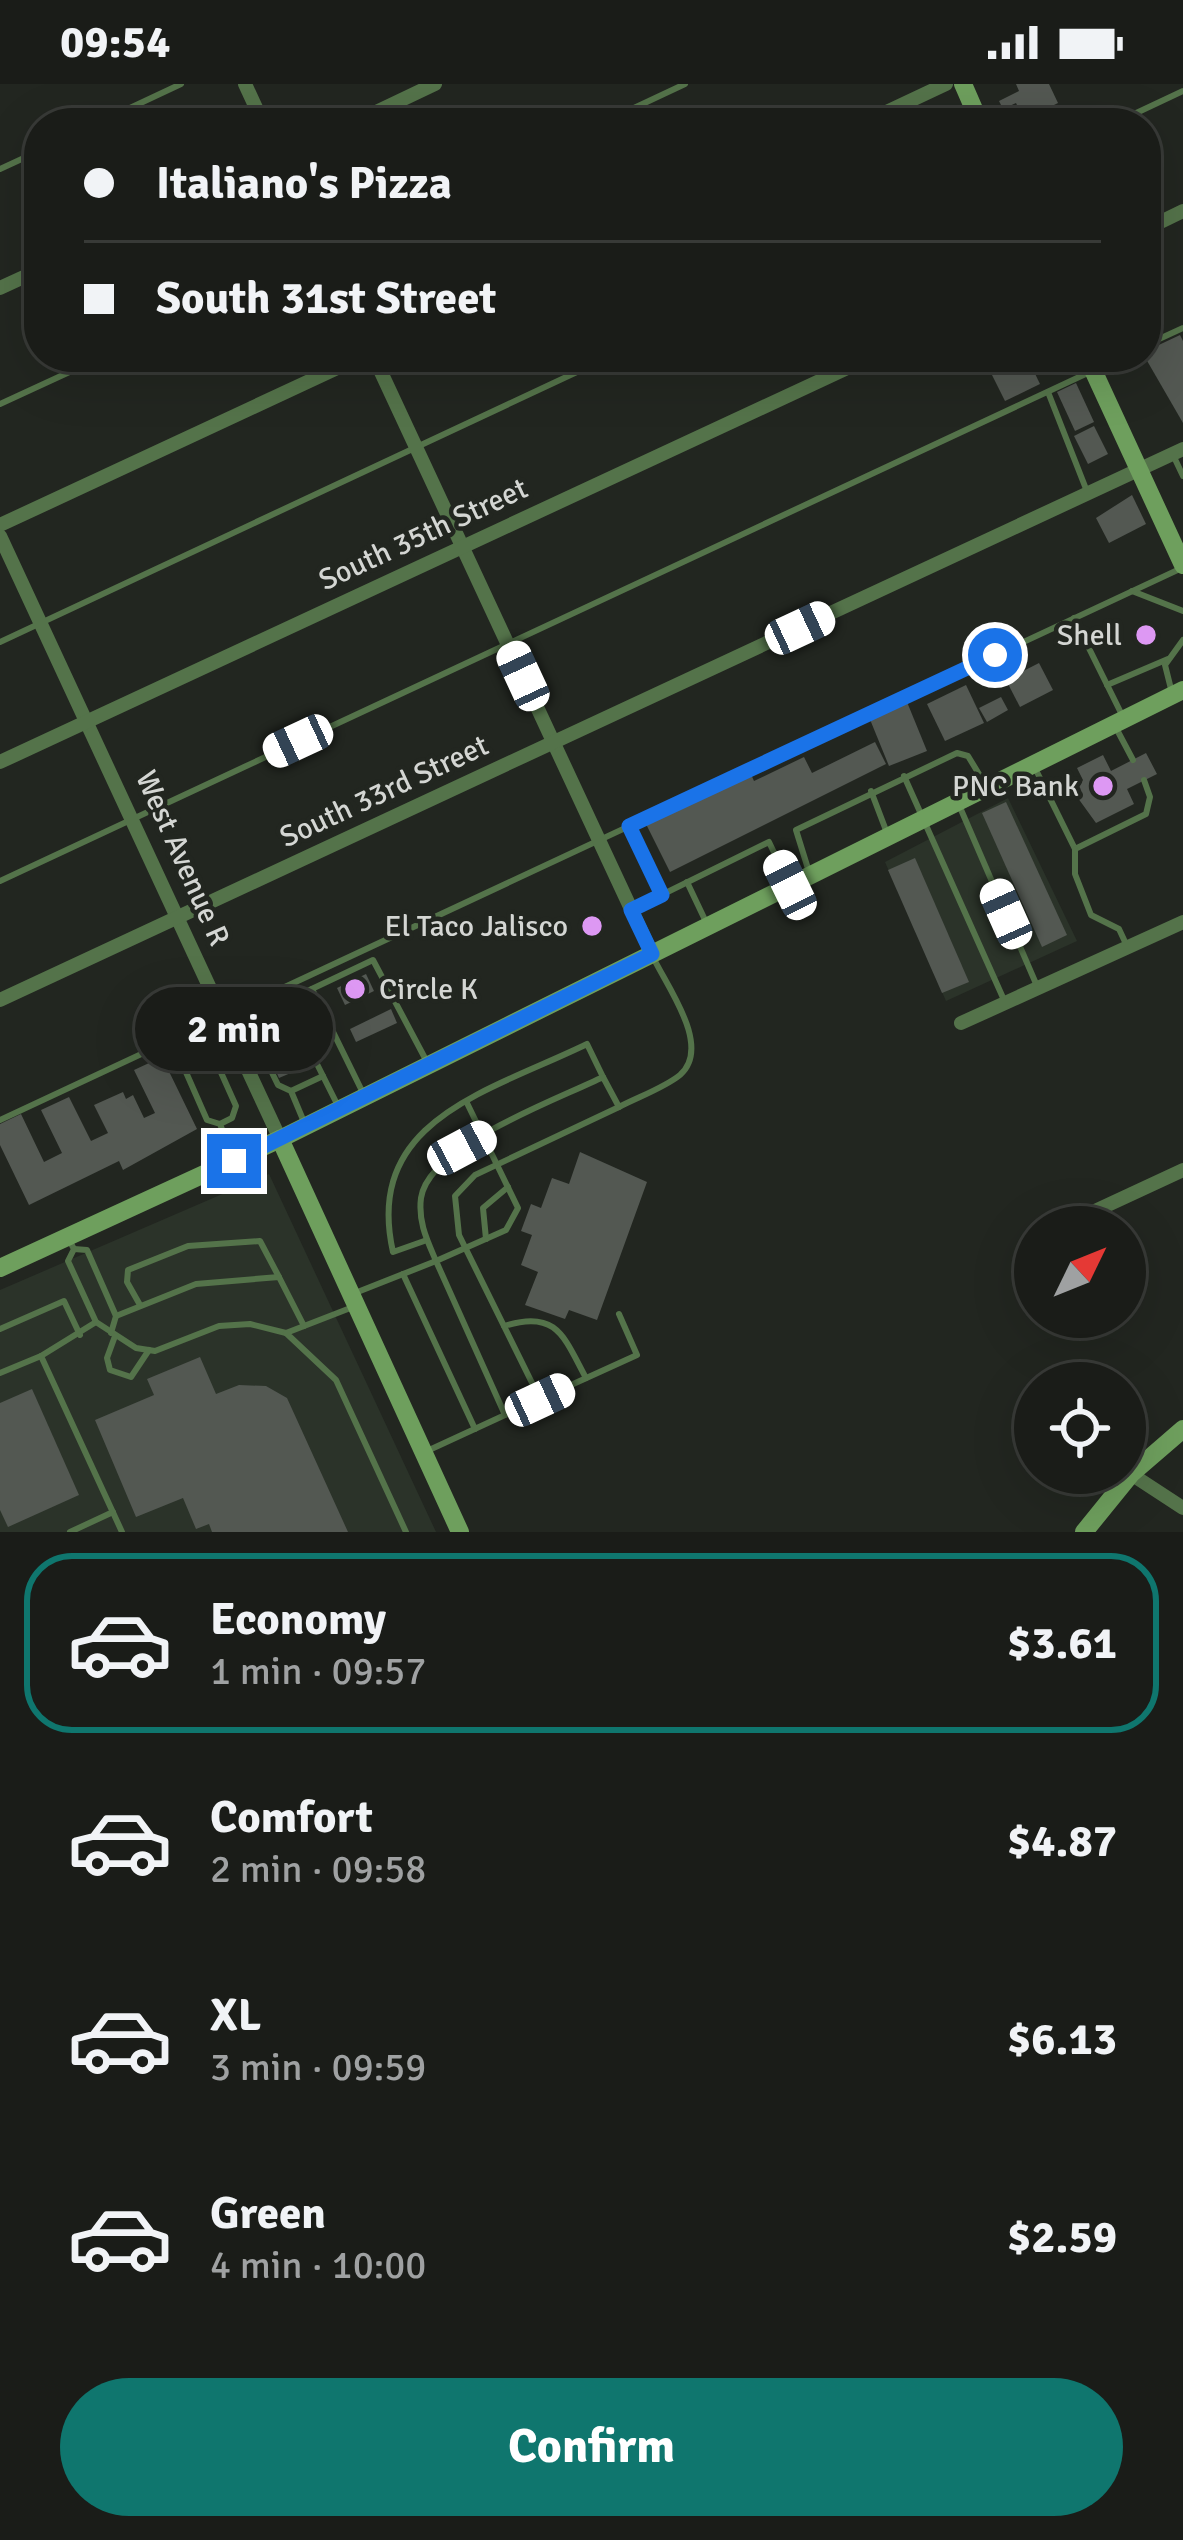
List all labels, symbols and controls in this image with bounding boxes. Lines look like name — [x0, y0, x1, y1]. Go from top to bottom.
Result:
text: 09:54 — [60, 15, 170, 70]
text: Italiano's Pizza — [156, 156, 452, 211]
text: South 31st Street — [156, 271, 496, 326]
street label: South 35th Street — [313, 470, 533, 599]
car — [760, 596, 840, 660]
place label: Shell — [1057, 617, 1122, 654]
marker: Shell — [1133, 622, 1159, 648]
route start — [968, 628, 1022, 682]
car — [491, 636, 555, 716]
car — [258, 709, 338, 773]
street label: South 33rd Street — [274, 727, 494, 856]
street label: West Avenue R — [127, 765, 238, 952]
place label: PNC Bank — [952, 768, 1079, 805]
marker: PNC Bank — [1090, 773, 1116, 799]
car — [758, 845, 822, 925]
car — [975, 874, 1037, 954]
place label: El Taco Jalisco — [384, 908, 568, 945]
marker: El Taco Jalisco — [579, 913, 605, 939]
place label: Circle K — [379, 971, 478, 1008]
marker: Circle K — [342, 976, 368, 1002]
callout: 2 min — [135, 987, 333, 1071]
text: 2 min — [187, 1005, 281, 1053]
car — [422, 1115, 502, 1181]
route end — [207, 1134, 261, 1188]
north arrow — [1014, 1206, 1146, 1338]
map controls — [1014, 1206, 1146, 1494]
button: locate — [1014, 1362, 1146, 1494]
car — [500, 1368, 580, 1432]
icon: car — [66, 1589, 174, 1697]
text: Economy — [210, 1592, 386, 1647]
text: $3.61 — [1007, 1616, 1117, 1671]
text: 1 min · 09:57 — [210, 1647, 426, 1695]
icon: car — [66, 1787, 174, 1895]
text: Comfort — [210, 1790, 373, 1845]
text: $4.87 — [1007, 1814, 1117, 1869]
text: 2 min · 09:58 — [210, 1845, 426, 1893]
icon: car — [66, 1985, 174, 2093]
text: XL — [210, 1988, 261, 2043]
text: $6.13 — [1007, 2012, 1117, 2067]
text: 3 min · 09:59 — [210, 2043, 426, 2091]
icon: car — [66, 2183, 174, 2291]
text: Green — [210, 2186, 326, 2241]
text: $2.59 — [1007, 2210, 1117, 2265]
text: 4 min · 10:00 — [210, 2241, 426, 2289]
button: Confirm — [60, 2378, 1123, 2516]

